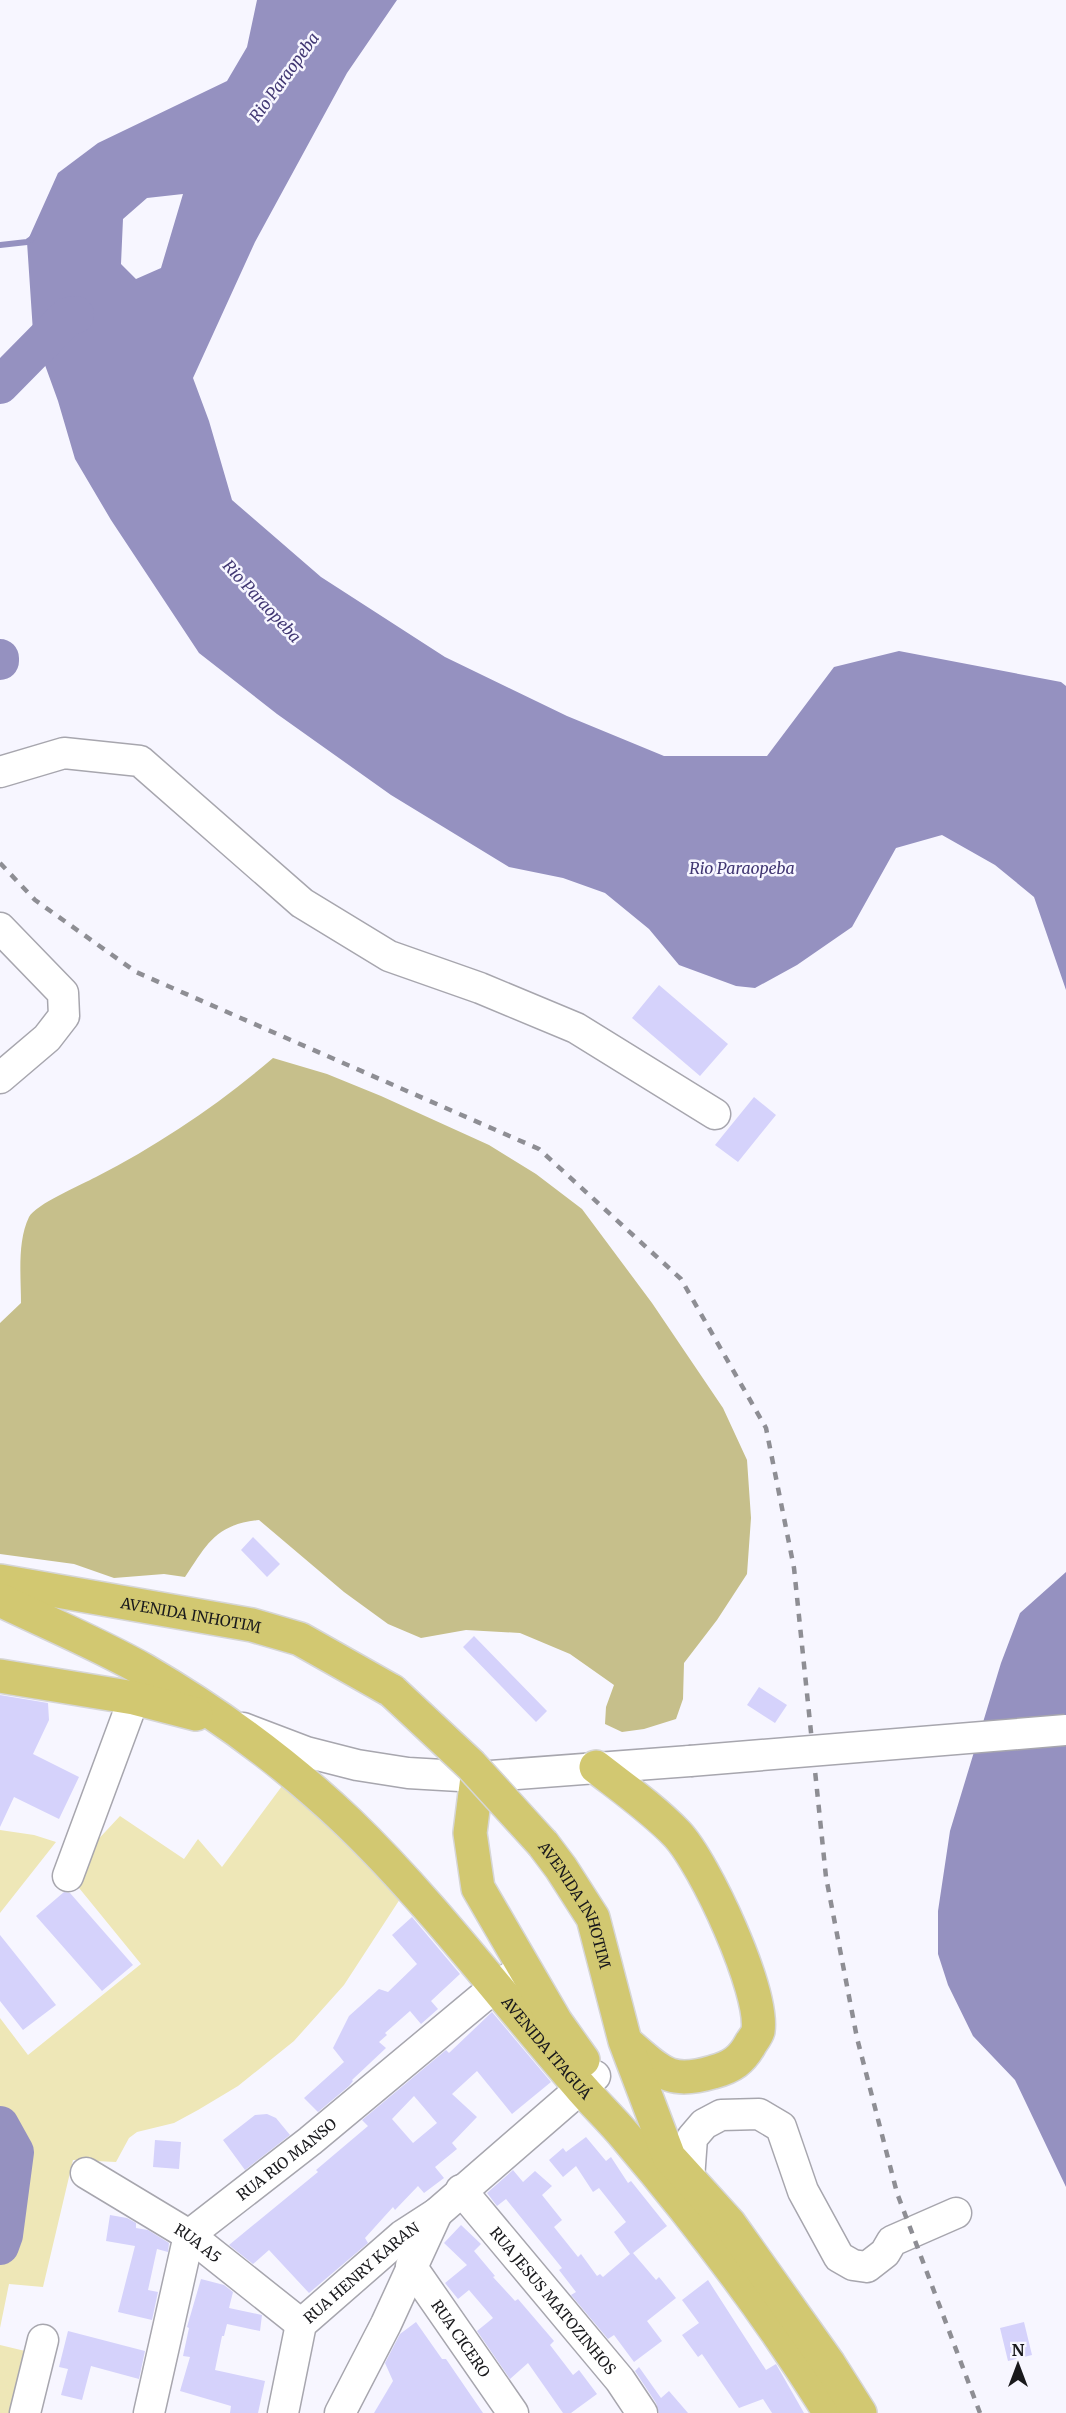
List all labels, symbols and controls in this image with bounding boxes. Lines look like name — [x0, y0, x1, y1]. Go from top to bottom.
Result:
water label: Rio Paraopeba — [245, 28, 323, 126]
water label: Rio Paraopeba — [219, 556, 305, 646]
water label: Rio Paraopeba — [689, 858, 795, 878]
street label: AVENIDA INHOTIM — [118, 1593, 264, 1637]
street label: AVENIDA INHOTIM — [534, 1837, 615, 1971]
street label: AVENIDA ITAGUÁ — [498, 1992, 597, 2103]
street label: RUA RIO MANSO — [233, 2114, 340, 2204]
street label: RUA HENRY KARAN — [299, 2218, 423, 2327]
street label: RUA A5 — [171, 2219, 225, 2266]
street label: RUA JESUS MATOZINHOS — [486, 2223, 621, 2378]
street label: RUA CICERO — [428, 2296, 495, 2381]
north arrow — [988, 2335, 1048, 2395]
text: N — [1012, 2340, 1025, 2360]

